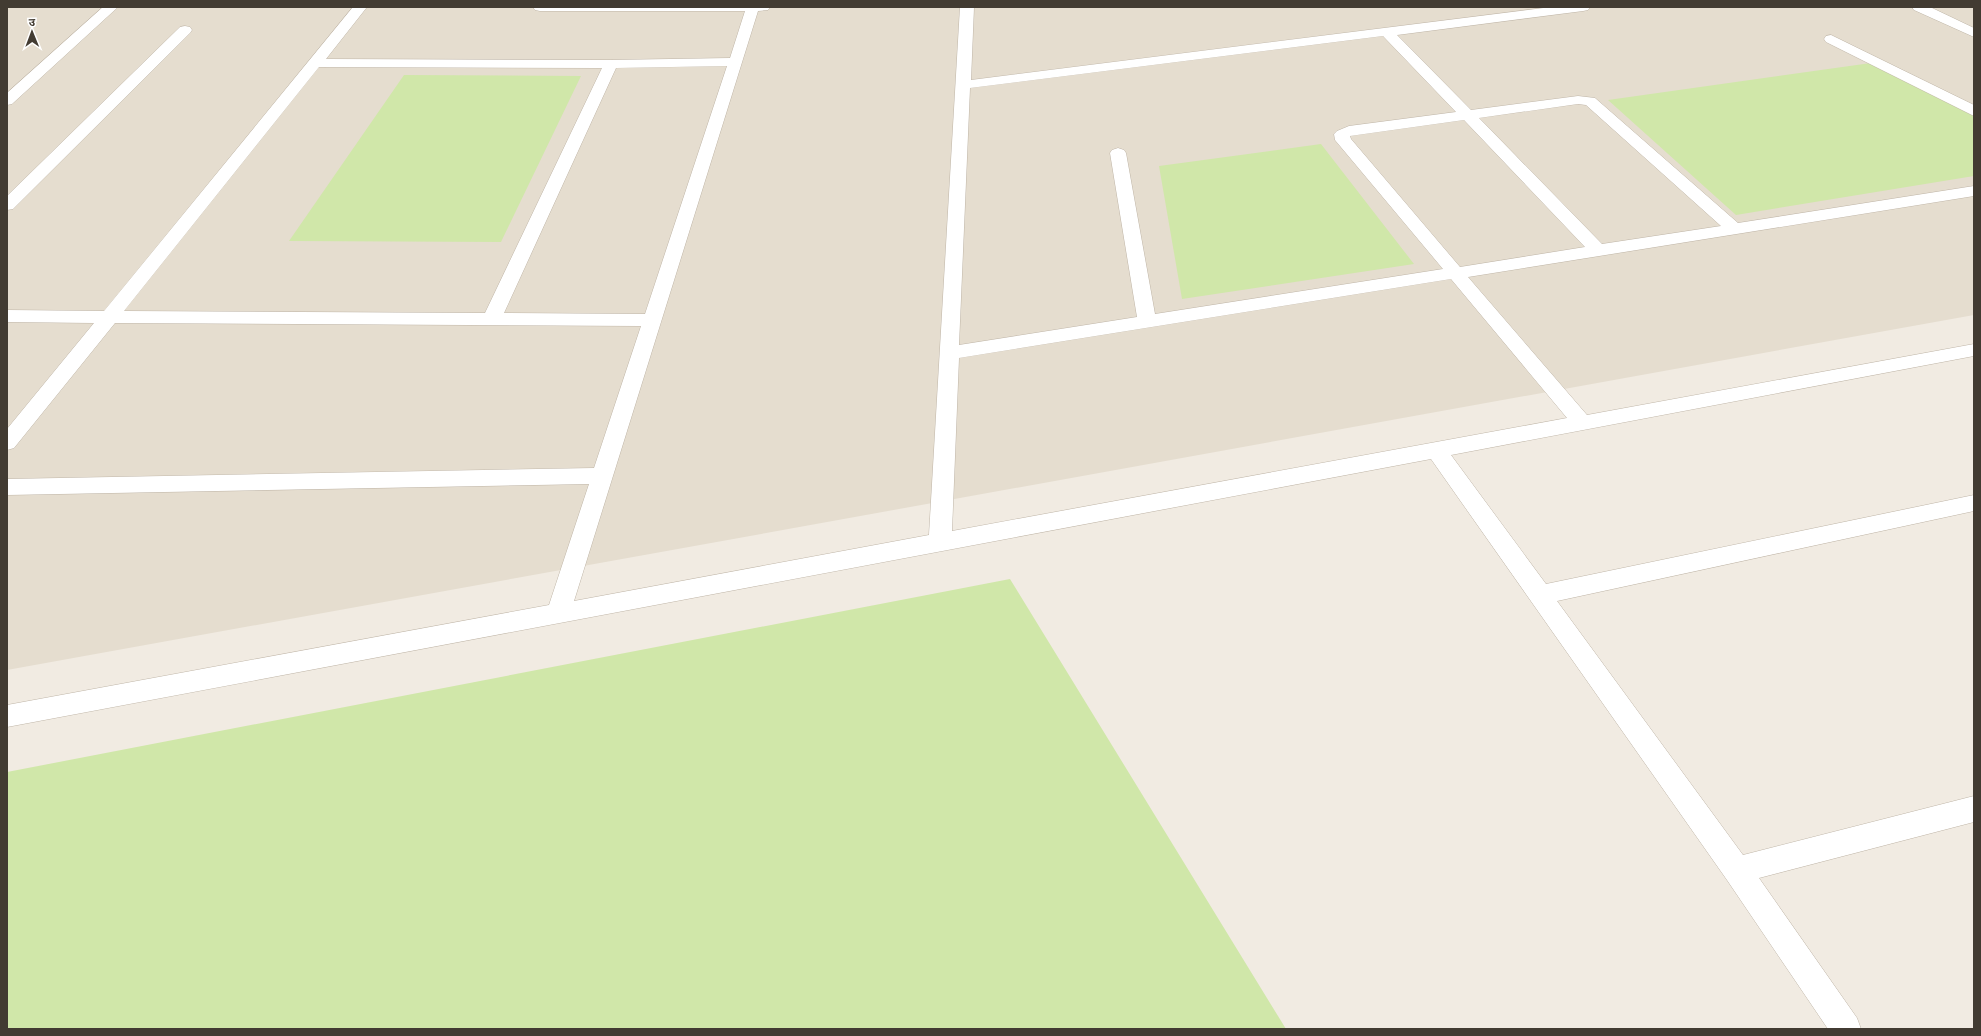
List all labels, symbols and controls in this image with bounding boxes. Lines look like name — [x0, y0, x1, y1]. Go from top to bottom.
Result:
north arrow — [12, 12, 52, 52]
text: उ — [28, 15, 36, 28]

